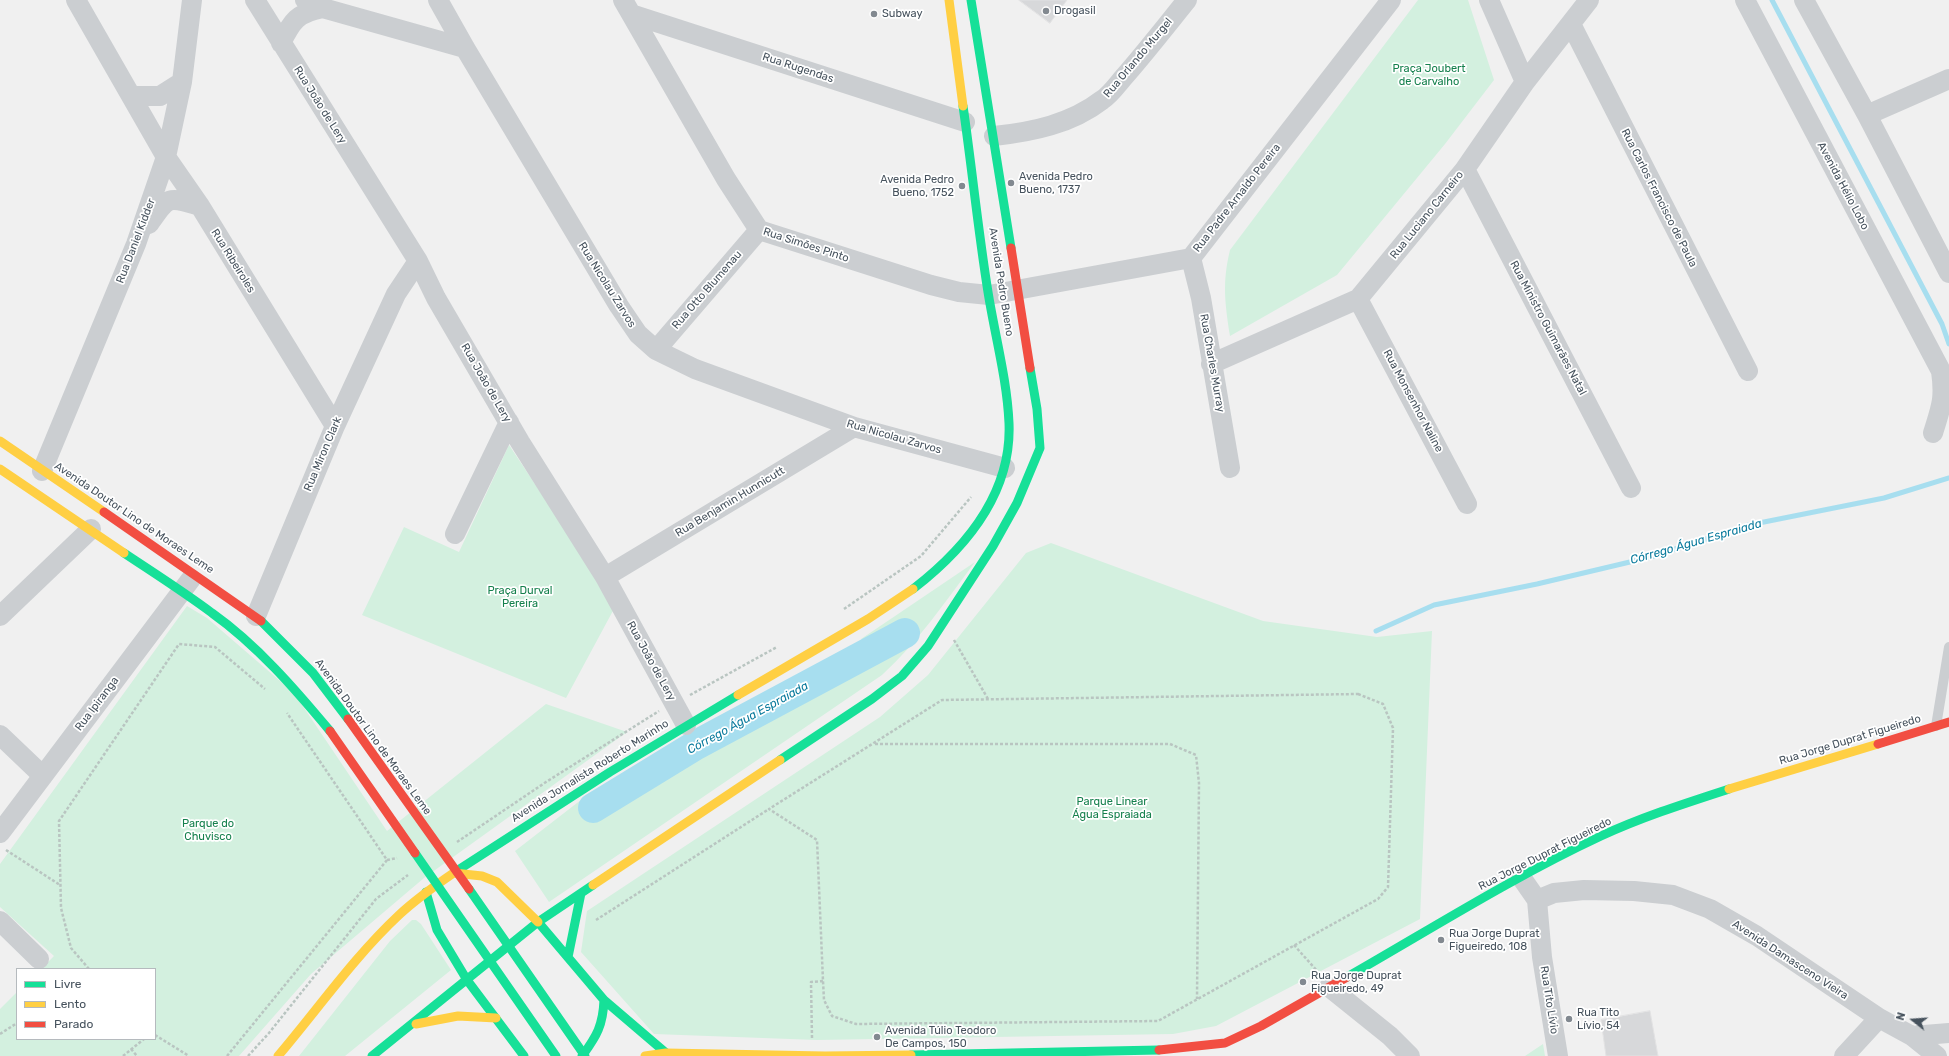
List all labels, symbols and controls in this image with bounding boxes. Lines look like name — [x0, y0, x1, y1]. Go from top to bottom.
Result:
place label: Drogasil — [1054, 4, 1096, 18]
marker: Drogasil — [1041, 6, 1051, 16]
place label: Subway — [882, 7, 923, 21]
marker: Subway — [869, 9, 879, 19]
street label: Rua Orlando Murgel — [1101, 15, 1175, 101]
street label: Rua Rugendas — [761, 50, 835, 86]
park label: Praça Joubert de Carvalho — [1392, 62, 1466, 88]
street label: Rua João de Lery — [291, 64, 349, 146]
street label: Rua Carlos Francisco de Paula — [1618, 126, 1700, 270]
street label: Avenida Hélio Lobo — [1814, 140, 1872, 232]
street label: Rua Padre Arnaldo Pereira — [1191, 141, 1283, 255]
street label: Rua Luciano Carneiro — [1388, 168, 1466, 262]
place label: Avenida Pedro Bueno, 1737 — [1019, 170, 1093, 196]
place label: Avenida Pedro Bueno, 1752 — [880, 173, 954, 199]
marker: Avenida Pedro Bueno, 1737 — [1006, 178, 1016, 188]
marker: Avenida Pedro Bueno, 1752 — [957, 181, 967, 191]
street label: Rua Daniel Kidder — [114, 197, 158, 285]
street label: Rua Simões Pinto — [761, 225, 851, 265]
street label: Rua Ribeiroles — [208, 227, 258, 295]
street label: Avenida Pedro Bueno — [986, 227, 1016, 337]
street label: Rua Nicolau Zarvos — [575, 240, 639, 330]
street label: Rua Otto Blumenau — [669, 248, 745, 332]
street label: Rua Ministro Guimarães Natal — [1507, 259, 1589, 397]
street label: Rua Charles Murray — [1197, 313, 1227, 413]
street label: Rua João de Lery — [458, 341, 514, 425]
street label: Rua Monsenhor Naline — [1380, 347, 1446, 455]
street label: Rua Miron Clark — [301, 415, 345, 493]
street label: Rua Nicolau Zarvos — [845, 417, 943, 457]
street label: Avenida Doutor Lino de Moraes Leme — [52, 460, 216, 576]
street label: Rua Benjamin Hunnicutt — [673, 464, 787, 540]
water label: Córrego Água Espraiada — [1629, 516, 1763, 568]
park label: Praça Durval Pereira — [487, 584, 553, 610]
street label: Rua João de Lery — [624, 619, 678, 703]
street label: Avenida Doutor Lino de Moraes Leme — [312, 656, 434, 818]
street label: Rua Ipiranga — [72, 674, 122, 734]
water label: Córrego Água Espraiada — [685, 679, 811, 757]
street label: Rua Jorge Duprat Figueiredo — [1778, 712, 1922, 768]
street label: Avenida Jornalista Roberto Marinho — [509, 717, 671, 825]
park label: Parque Linear Água Espraiada — [1072, 795, 1152, 821]
street label: Rua Jorge Duprat Figueiredo — [1476, 815, 1614, 893]
park label: Parque do Chuvisco — [182, 817, 234, 843]
street label: Avenida Damasceno Vieira — [1730, 918, 1850, 1002]
place label: Rua Jorge Duprat Figueiredo, 108 — [1449, 927, 1540, 953]
marker: Rua Jorge Duprat Figueiredo, 108 — [1436, 935, 1446, 945]
street label: Rua Tito Lívio — [1537, 965, 1561, 1035]
legend — [16, 968, 156, 1040]
place label: Rua Jorge Duprat Figueiredo, 49 — [1311, 969, 1402, 995]
text: Livre — [54, 977, 81, 991]
marker: Rua Jorge Duprat Figueiredo, 49 — [1298, 977, 1308, 987]
text: Lento — [54, 997, 86, 1011]
north arrow — [1893, 1000, 1933, 1040]
place label: Rua Tito Lívio, 54 — [1577, 1006, 1620, 1032]
text: N — [1894, 1011, 1908, 1022]
marker: Rua Tito Lívio, 54 — [1564, 1014, 1574, 1024]
text: Parado — [54, 1017, 93, 1031]
place label: Avenida Túlio Teodoro De Campos, 150 — [885, 1024, 996, 1050]
marker: Avenida Túlio Teodoro De Campos, 150 — [872, 1032, 882, 1042]

